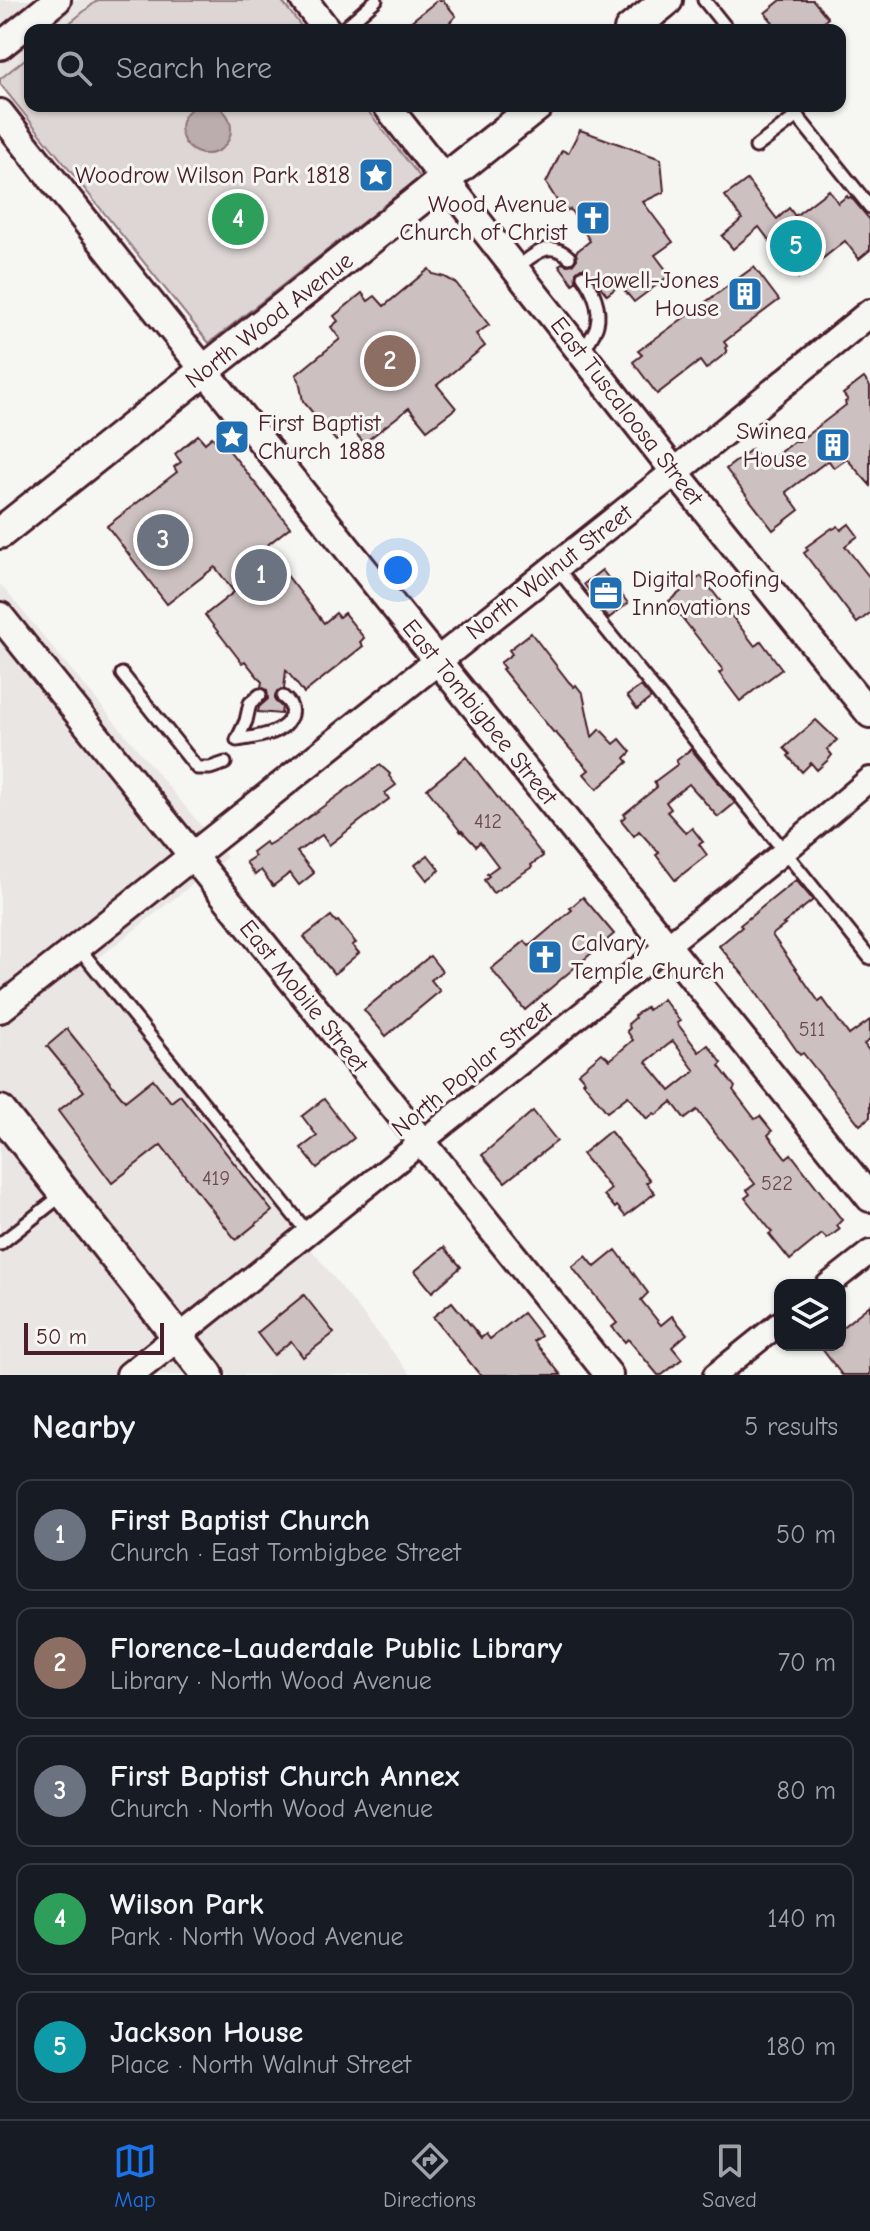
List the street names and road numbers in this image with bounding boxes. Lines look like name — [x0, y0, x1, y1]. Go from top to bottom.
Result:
street label: North Wood Avenue — [180, 246, 358, 394]
street label: East Tuscaloosa Street — [545, 311, 710, 512]
street label: North Walnut Street — [460, 498, 639, 646]
street label: East Tombigbee Street — [397, 614, 564, 811]
street label: East Mobile Street — [234, 914, 375, 1079]
street label: North Poplar Street — [386, 995, 559, 1142]

